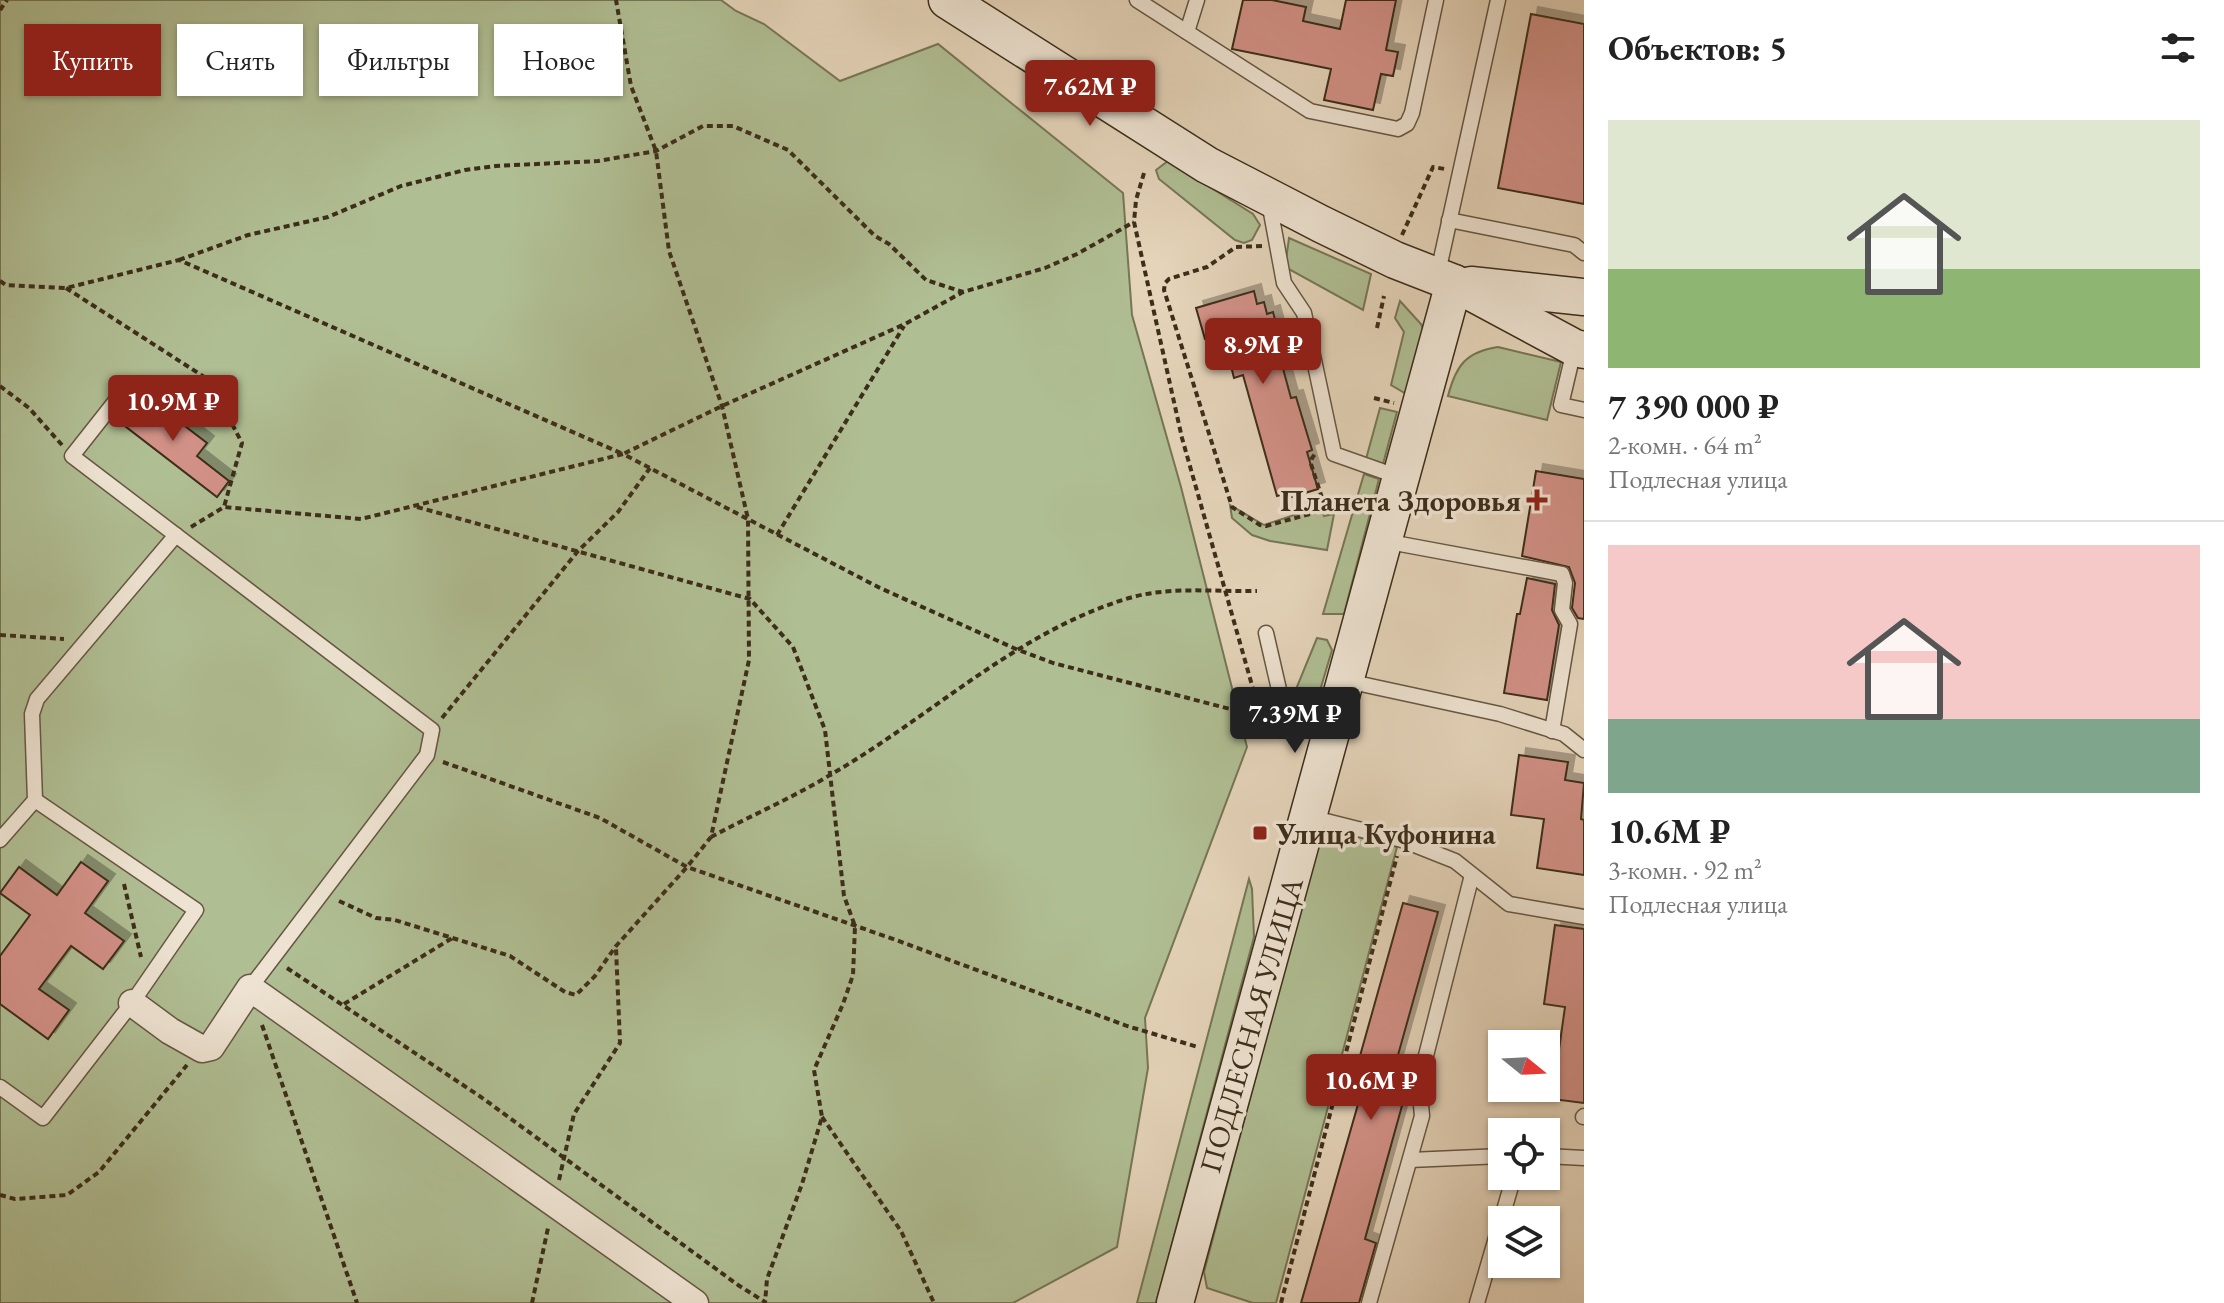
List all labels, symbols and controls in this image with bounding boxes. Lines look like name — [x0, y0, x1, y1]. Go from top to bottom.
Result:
chip: Купить — [24, 24, 161, 96]
chip: Снять — [177, 24, 303, 96]
chip: Фильтры — [319, 24, 478, 96]
chip: Новое — [494, 24, 623, 96]
text: Объектов: 5 — [1608, 26, 1787, 70]
icon: filters — [2156, 26, 2200, 70]
pin: 7.62M ₽ — [1016, 60, 1164, 128]
text: 7.62M ₽ — [1043, 69, 1137, 103]
icon: home — [1832, 172, 1976, 316]
pin: 8.9M ₽ — [1198, 318, 1328, 386]
text: 8.9M ₽ — [1223, 327, 1303, 361]
pin: 10.9M ₽ — [99, 375, 247, 443]
text: 10.9M ₽ — [126, 384, 220, 418]
text: 7 390 000 ₽ — [1608, 384, 1779, 428]
text: 2-комн. · 64 m² — [1608, 428, 1762, 462]
text: Подлесная улица — [1608, 462, 1788, 496]
place label: Планета Здоровья — [1280, 481, 1521, 520]
marker: Планета Здоровья — [1528, 491, 1546, 509]
icon: home — [1832, 597, 1976, 741]
pin: 7.39M ₽ — [1221, 687, 1369, 755]
text: 7.39M ₽ — [1248, 696, 1342, 730]
text: 10.6M ₽ — [1608, 809, 1731, 853]
place label: Улица Куфонина — [1275, 814, 1496, 853]
marker: Улица Куфонина — [1251, 824, 1269, 842]
text: 3-комн. · 92 m² — [1608, 853, 1762, 887]
street label: ПОДЛЕСНАЯ УЛИЦА — [1190, 873, 1312, 1177]
text: Подлесная улица — [1608, 887, 1788, 921]
north arrow — [1488, 1030, 1560, 1102]
map controls — [1488, 1030, 1560, 1278]
pin: 10.6M ₽ — [1297, 1054, 1445, 1122]
text: 10.6M ₽ — [1324, 1063, 1418, 1097]
button: locate — [1488, 1118, 1560, 1190]
button: layers — [1488, 1206, 1560, 1278]

